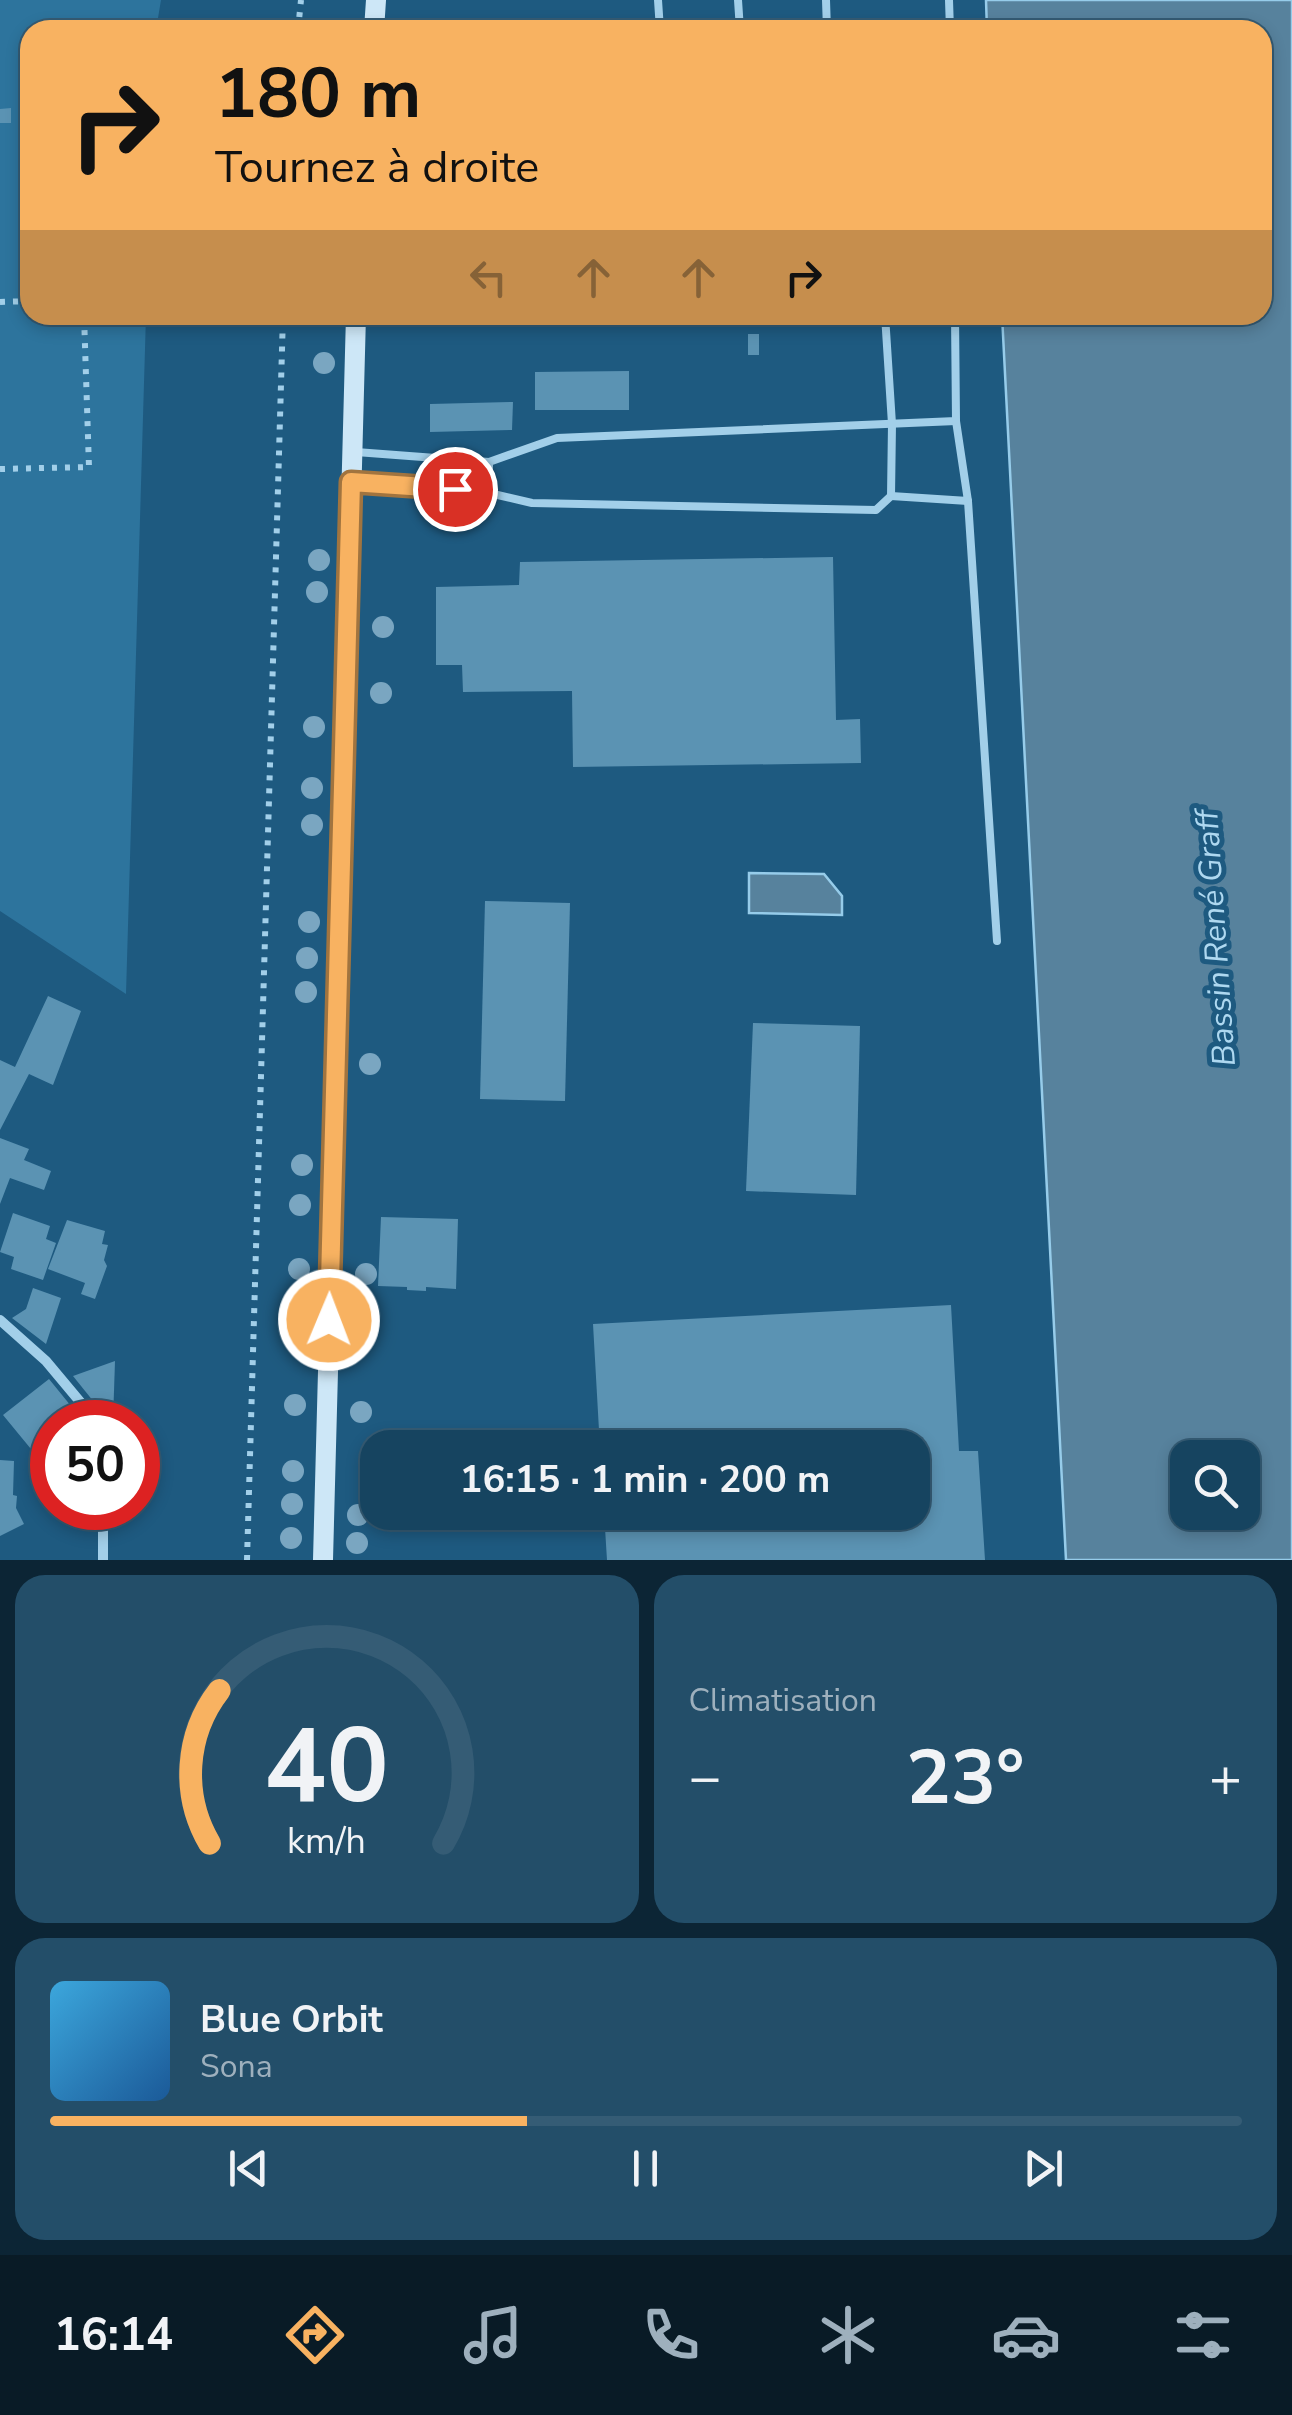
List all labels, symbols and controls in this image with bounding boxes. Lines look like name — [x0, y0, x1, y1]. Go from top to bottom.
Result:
text: 180 m — [215, 46, 421, 142]
icon: right — [50, 60, 180, 190]
text: Tournez à droite — [215, 137, 539, 198]
icon: left — [461, 250, 516, 305]
icon: ahead — [566, 250, 621, 305]
icon: ahead — [671, 250, 726, 305]
icon: right — [776, 250, 831, 305]
pin — [413, 447, 498, 532]
icon: arrive — [428, 462, 483, 517]
water label: Bassin René Graff — [1185, 805, 1246, 1068]
position arrow — [277, 1268, 381, 1372]
speed limit sign: 50 — [30, 1400, 160, 1530]
map controls — [1170, 1440, 1260, 1530]
button: search — [1170, 1440, 1260, 1530]
text: 16:15 · 1 min · 200 m — [460, 1454, 830, 1505]
text: Climatisation — [689, 1679, 877, 1722]
text: 40 — [264, 1696, 389, 1838]
text: 23° — [906, 1727, 1024, 1829]
text: − — [689, 1740, 722, 1815]
text: + — [1209, 1740, 1242, 1815]
text: km/h — [287, 1817, 366, 1866]
text: Blue Orbit — [200, 1994, 383, 2045]
text: Sona — [200, 2045, 273, 2088]
icon: previous — [221, 2141, 276, 2196]
icon: pause — [618, 2141, 673, 2196]
icon: next — [1016, 2141, 1071, 2196]
icon: directions — [280, 2300, 350, 2370]
icon: music — [458, 2300, 528, 2370]
icon: phone — [636, 2300, 706, 2370]
icon: climate — [813, 2300, 883, 2370]
icon: car — [991, 2300, 1061, 2370]
icon: filters — [1168, 2300, 1238, 2370]
text: 16:14 — [54, 2305, 173, 2366]

